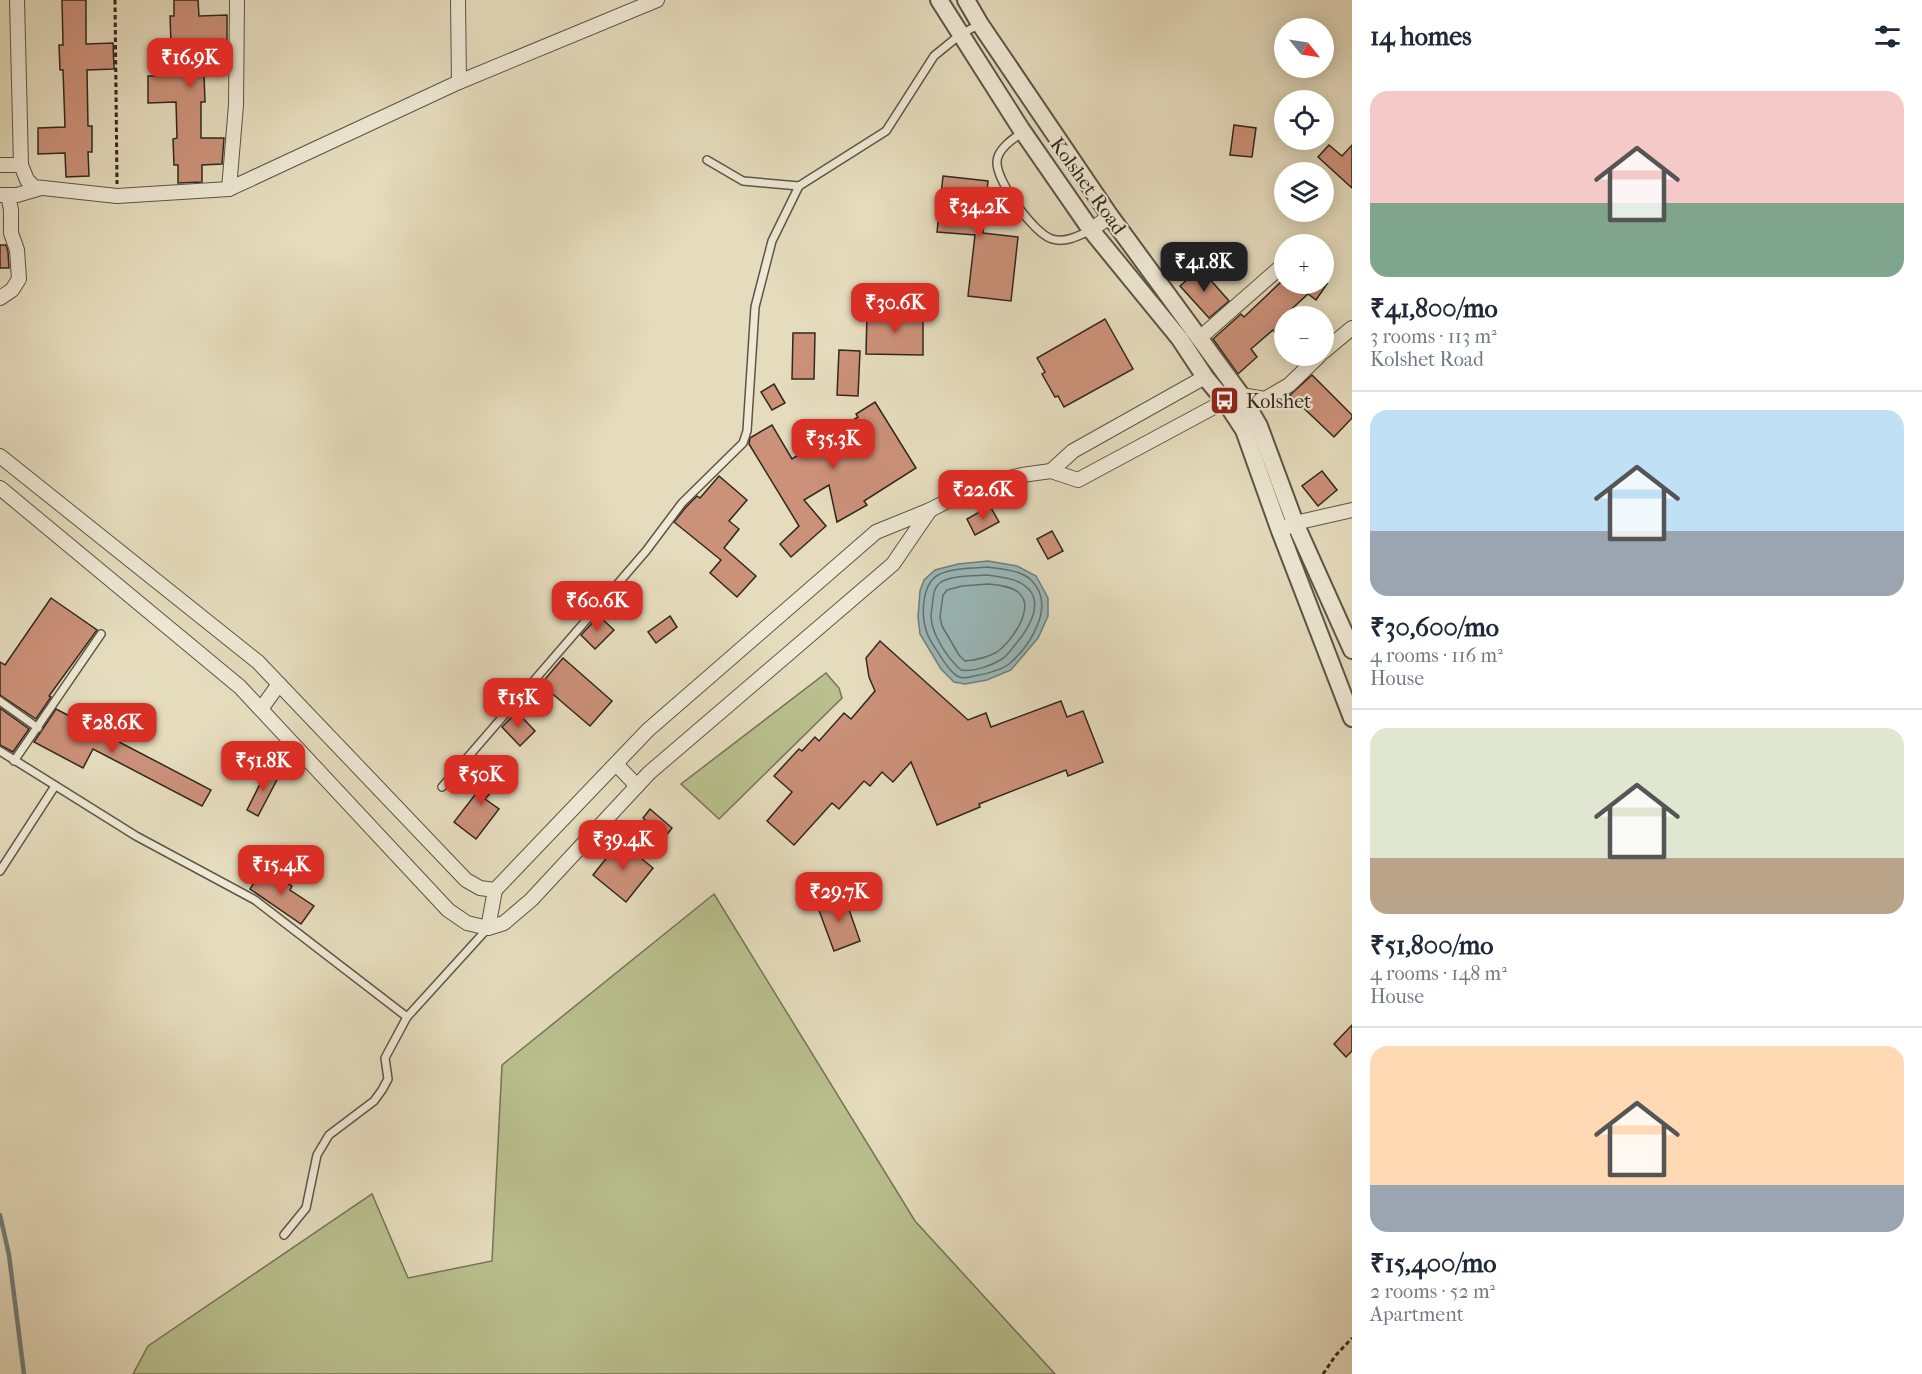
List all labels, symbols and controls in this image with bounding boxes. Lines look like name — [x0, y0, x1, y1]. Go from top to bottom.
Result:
north arrow — [1274, 18, 1334, 78]
map controls — [1274, 18, 1334, 366]
icon: filters — [1871, 20, 1904, 53]
text: 14 homes — [1370, 21, 1472, 52]
pin: ₹16.9K — [141, 38, 239, 89]
text: ₹16.9K — [161, 46, 219, 69]
button: locate — [1274, 90, 1334, 150]
icon: home — [1583, 130, 1691, 238]
street label: Kolshet Road — [1045, 133, 1131, 240]
button: layers — [1274, 162, 1334, 222]
pin: ₹34.2K — [930, 187, 1028, 238]
text: ₹34.2K — [949, 195, 1009, 218]
button: + — [1274, 234, 1334, 294]
pin: ₹41.8K — [1155, 242, 1253, 293]
text: ₹41.8K — [1175, 250, 1233, 273]
pin: ₹30.6K — [846, 283, 944, 334]
text: ₹30.6K — [865, 291, 925, 314]
text: ₹41,800/mo — [1370, 293, 1498, 324]
button: − — [1274, 306, 1334, 366]
text: 3 rooms · 113 m² — [1370, 325, 1497, 348]
text: Kolshet Road — [1370, 348, 1484, 371]
bus stop icon: Kolshet — [1209, 385, 1241, 417]
place label: Kolshet — [1246, 390, 1311, 413]
pin: ₹35.3K — [784, 419, 882, 470]
text: ₹35.3K — [806, 427, 860, 450]
icon: home — [1583, 449, 1691, 557]
pin: ₹22.6K — [934, 470, 1032, 521]
text: ₹22.6K — [952, 478, 1014, 501]
pin: ₹60.6K — [548, 581, 646, 632]
text: ₹60.6K — [566, 589, 628, 612]
text: ₹30,600/mo — [1370, 612, 1499, 643]
text: 4 rooms · 116 m² — [1370, 644, 1503, 667]
text: House — [1370, 667, 1424, 690]
pin: ₹15K — [482, 678, 554, 729]
text: ₹15K — [497, 686, 539, 709]
pin: ₹28.6K — [63, 703, 161, 754]
text: ₹28.6K — [82, 711, 143, 734]
pin: ₹51.8K — [214, 741, 312, 792]
text: ₹51.8K — [235, 749, 291, 772]
pin: ₹50K — [445, 755, 517, 806]
text: ₹50K — [458, 763, 504, 786]
icon: home — [1583, 767, 1691, 875]
pin: ₹39.4K — [574, 820, 672, 871]
text: ₹39.4K — [593, 828, 653, 851]
pin: ₹15.4K — [232, 845, 330, 896]
text: ₹15.4K — [252, 853, 310, 876]
pin: ₹29.7K — [790, 872, 888, 923]
text: ₹29.7K — [809, 880, 869, 903]
text: ₹51,800/mo — [1370, 930, 1494, 961]
text: 4 rooms · 148 m² — [1370, 962, 1507, 985]
text: House — [1370, 985, 1424, 1008]
icon: home — [1583, 1085, 1691, 1193]
text: ₹15,400/mo — [1370, 1248, 1496, 1279]
text: 2 rooms · 52 m² — [1370, 1280, 1495, 1303]
text: Apartment — [1370, 1303, 1464, 1326]

